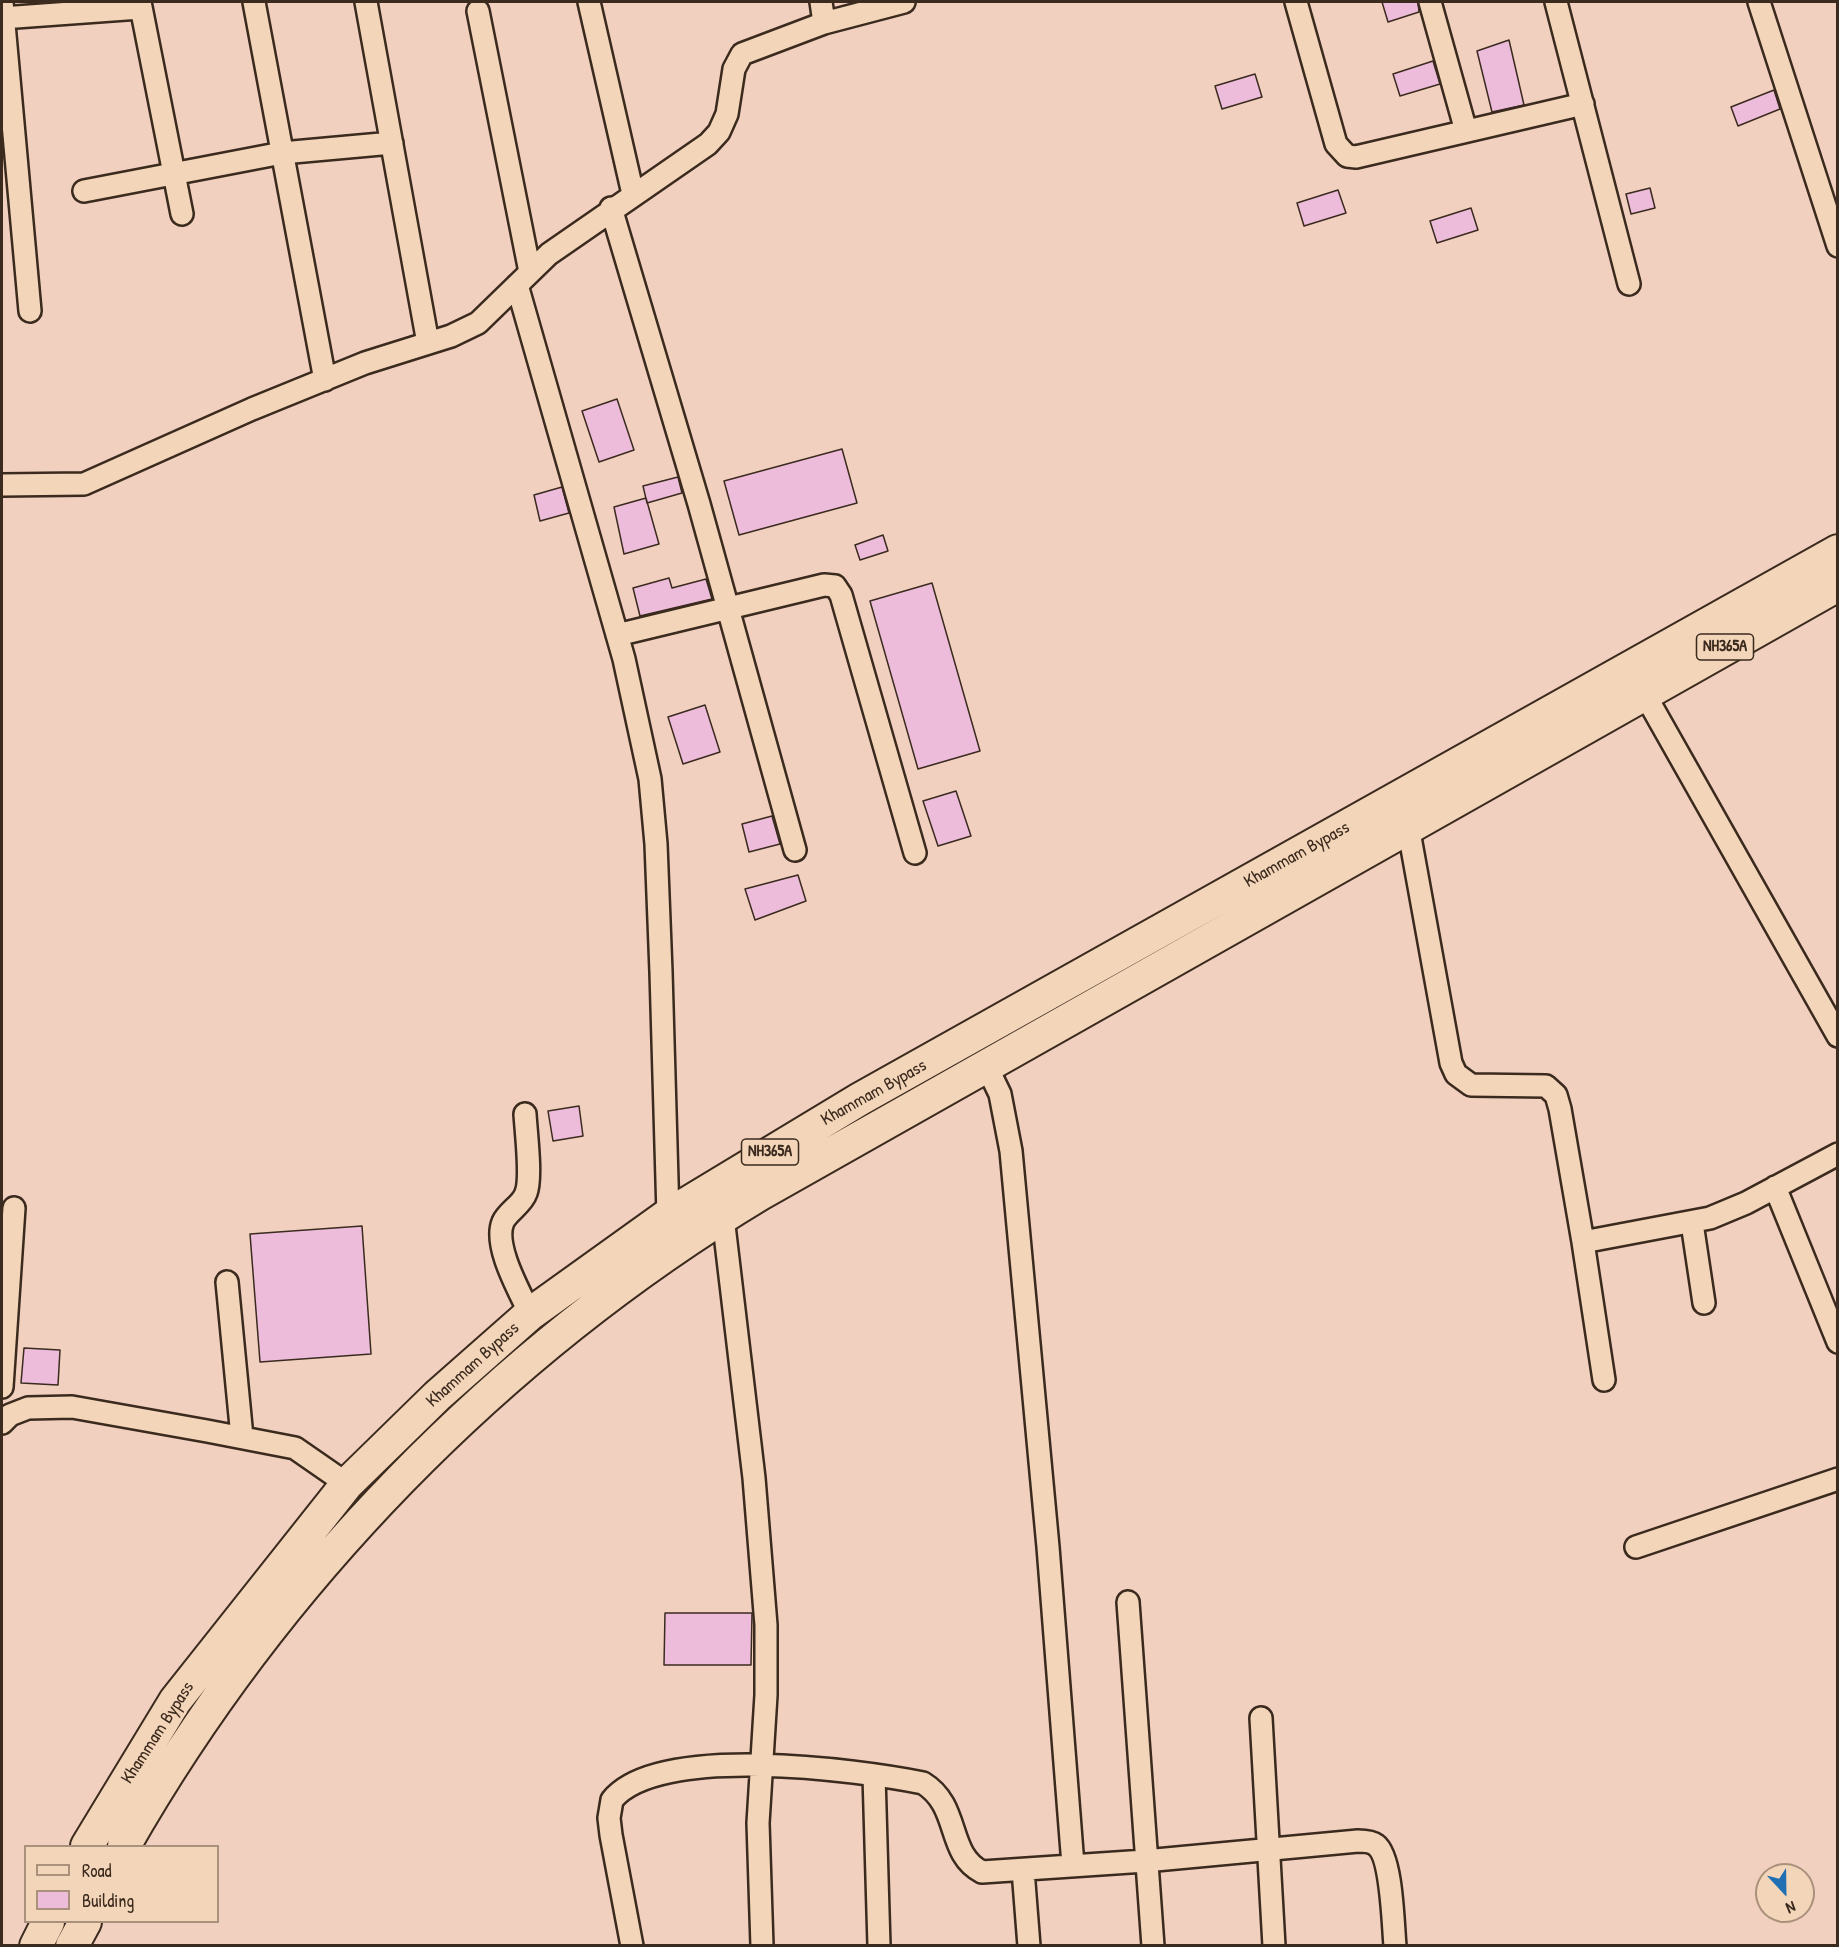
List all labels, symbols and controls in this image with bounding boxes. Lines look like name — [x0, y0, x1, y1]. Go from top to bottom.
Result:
road number: NH365A — [1696, 634, 1754, 660]
street label: Khammam Bypass — [1240, 817, 1354, 893]
street label: Khammam Bypass — [817, 1055, 931, 1131]
road number: NH365A — [742, 1139, 798, 1165]
street label: Khammam Bypass — [422, 1318, 524, 1412]
street label: Khammam Bypass — [117, 1678, 199, 1788]
legend — [24, 1845, 219, 1923]
text: Road — [82, 1858, 112, 1883]
north arrow — [1755, 1863, 1815, 1923]
text: Building — [82, 1888, 134, 1913]
text: N — [1783, 1896, 1799, 1920]

